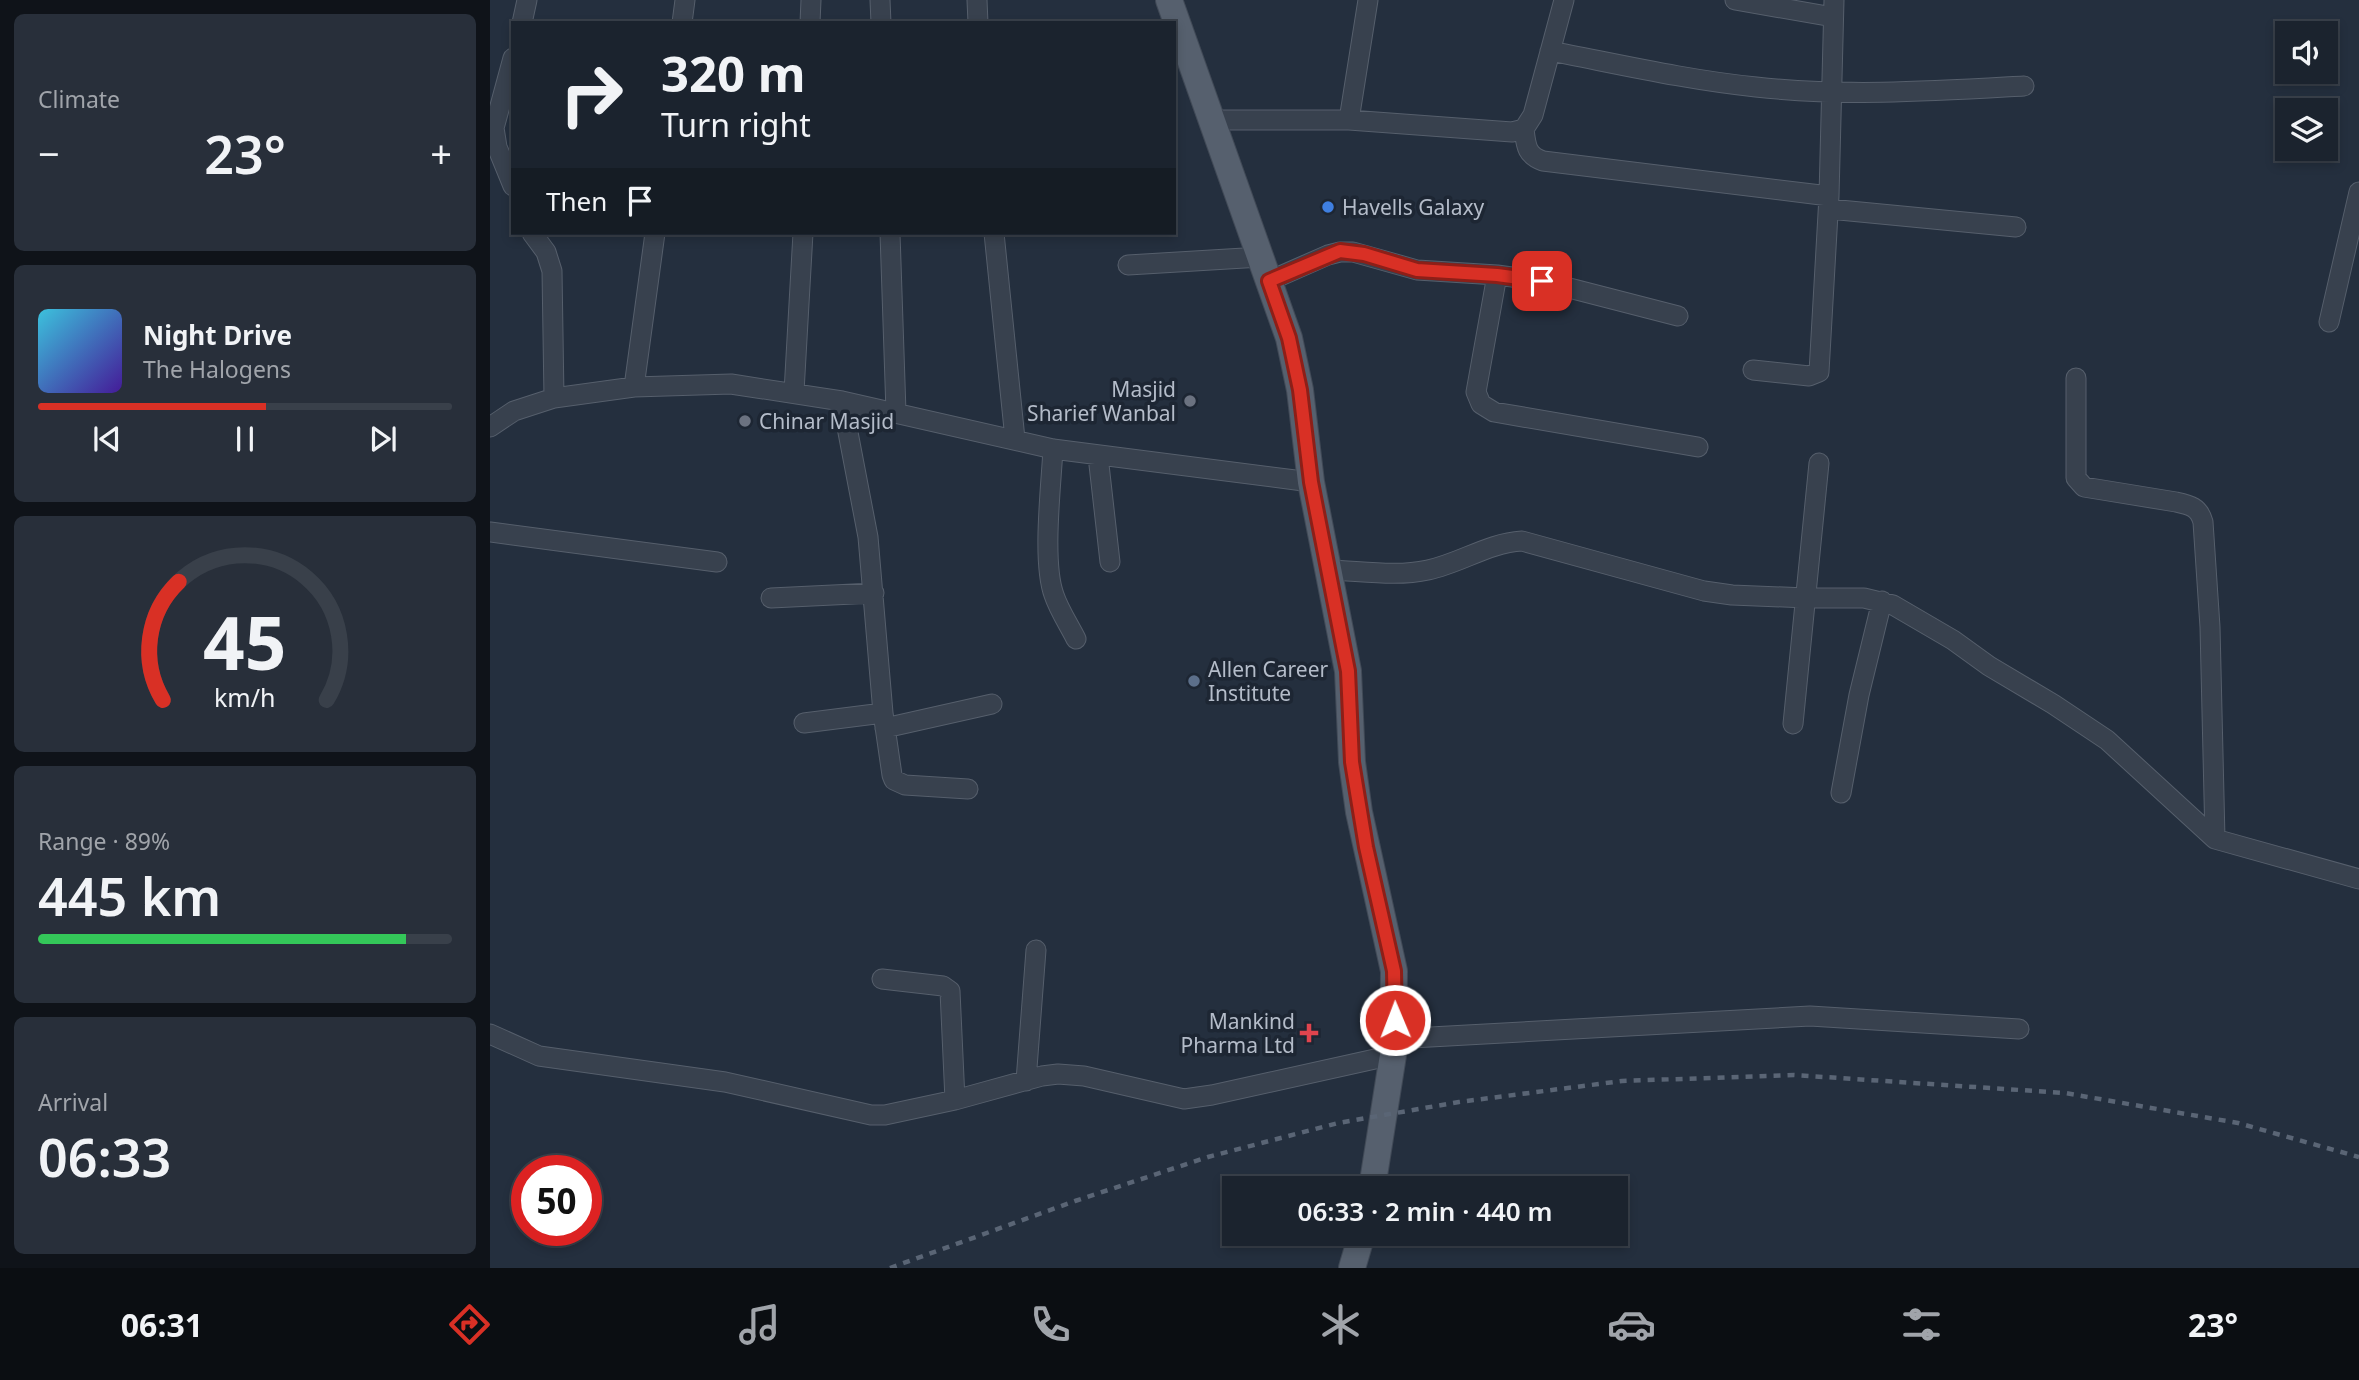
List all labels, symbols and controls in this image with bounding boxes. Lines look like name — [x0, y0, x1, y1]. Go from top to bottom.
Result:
map controls — [2275, 21, 2338, 161]
button: sound — [2275, 21, 2338, 84]
text: 320 m — [661, 40, 806, 106]
icon: right — [546, 49, 637, 140]
text: Climate — [38, 83, 120, 115]
button: layers — [2275, 98, 2338, 161]
text: Turn right — [661, 103, 811, 146]
text: 23° — [204, 118, 286, 189]
text: − — [38, 127, 60, 179]
text: + — [430, 127, 452, 179]
icon: arrive — [621, 182, 659, 220]
text: Then — [546, 183, 607, 219]
place label: Havells Galaxy — [1342, 193, 1485, 221]
marker: Havells Galaxy — [1320, 199, 1336, 215]
pin — [1512, 251, 1572, 311]
icon: arrive — [1523, 262, 1561, 300]
text: Night Drive — [143, 317, 292, 353]
text: The Halogens — [143, 353, 291, 385]
place label: Masjid Sharief Wanbal — [1027, 375, 1176, 427]
marker: Masjid Sharief Wanbal — [1182, 393, 1198, 409]
place label: Chinar Masjid — [759, 407, 894, 435]
marker: Chinar Masjid — [737, 413, 753, 429]
icon: previous — [88, 420, 126, 458]
icon: pause — [226, 420, 264, 458]
icon: next — [364, 420, 402, 458]
text: 45 — [203, 592, 287, 691]
place label: Allen Career Institute — [1208, 655, 1329, 707]
marker: Allen Career Institute — [1186, 673, 1202, 689]
text: km/h — [214, 680, 276, 714]
text: Range · 89% — [38, 825, 170, 857]
text: 445 km — [38, 860, 221, 931]
position arrow — [1358, 983, 1432, 1057]
place label: Mankind Pharma Ltd — [1180, 1007, 1295, 1059]
marker: Mankind Pharma Ltd — [1301, 1025, 1317, 1041]
text: Arrival — [38, 1086, 108, 1118]
text: 06:33 — [38, 1121, 171, 1192]
speed limit sign: 50 — [511, 1155, 602, 1246]
text: 06:33 · 2 min · 440 m — [1298, 1193, 1552, 1229]
icon: directions — [445, 1300, 494, 1349]
icon: music — [735, 1300, 784, 1349]
icon: phone — [1026, 1300, 1075, 1349]
icon: climate — [1316, 1300, 1365, 1349]
icon: car — [1607, 1300, 1656, 1349]
icon: filters — [1897, 1300, 1946, 1349]
text: 06:31 — [121, 1303, 203, 1346]
text: 23° — [2188, 1303, 2238, 1346]

